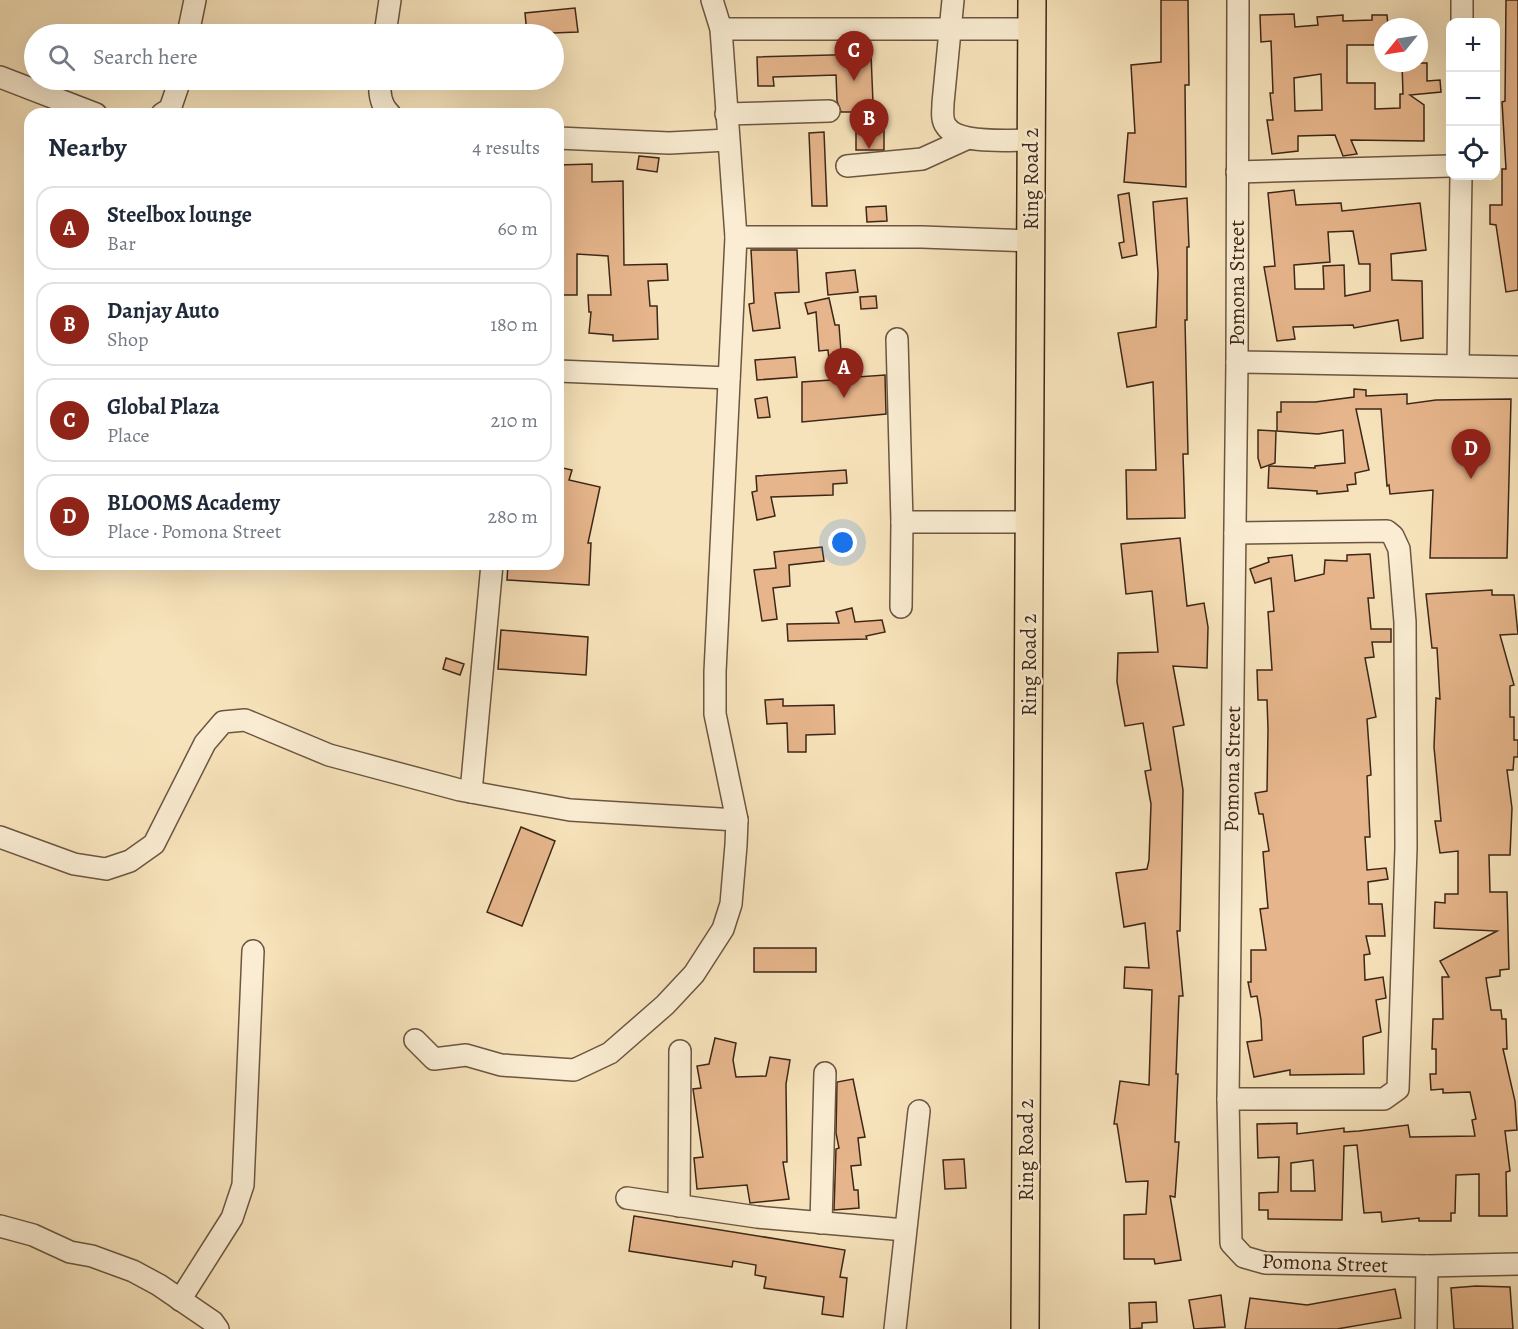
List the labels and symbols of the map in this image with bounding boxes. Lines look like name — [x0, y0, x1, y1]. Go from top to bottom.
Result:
north arrow — [1374, 18, 1428, 72]
pin: C — [834, 32, 874, 81]
pin: B — [850, 100, 888, 149]
street label: Ring Road 2 — [1017, 128, 1045, 230]
street label: Pomona Street — [1223, 220, 1251, 346]
pin: A — [824, 348, 864, 398]
pin: D — [1452, 430, 1490, 479]
your location — [828, 528, 857, 557]
street label: Ring Road 2 — [1015, 614, 1043, 716]
street label: Pomona Street — [1217, 706, 1247, 832]
street label: Ring Road 2 — [1012, 1099, 1040, 1201]
street label: Pomona Street — [1261, 1247, 1389, 1279]

